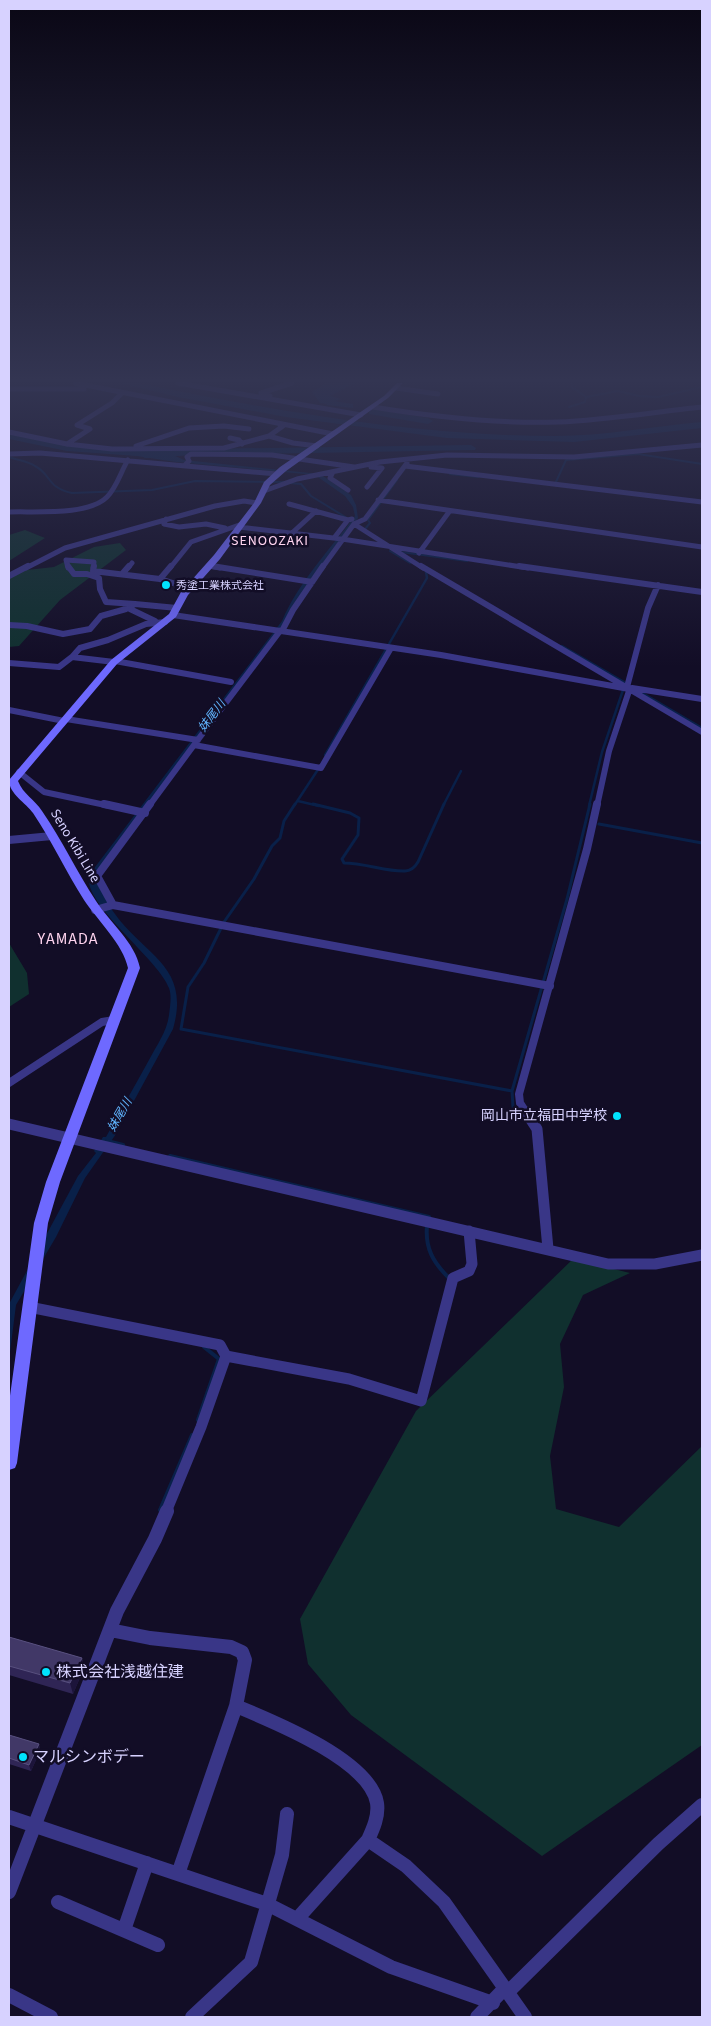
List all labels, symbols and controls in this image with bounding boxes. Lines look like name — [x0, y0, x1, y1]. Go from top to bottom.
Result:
district label: SENOOZAKI — [231, 531, 309, 551]
place label: 秀塗工業株式会社 — [176, 578, 264, 593]
marker: 秀塗工業株式会社 — [160, 579, 172, 591]
water label: 妹尾川 — [194, 695, 231, 735]
street label: Seno Kibi Line — [45, 805, 105, 887]
district label: YAMADA — [37, 928, 98, 950]
water label: 妹尾川 — [104, 1093, 137, 1135]
place label: 岡山市立福田中学校 — [481, 1106, 607, 1126]
marker: 岡山市立福田中学校 — [611, 1110, 623, 1122]
place label: 株式会社浅越住建 — [56, 1661, 184, 1683]
marker: 株式会社浅越住建 — [40, 1666, 52, 1678]
place label: マルシンボデー — [33, 1746, 145, 1768]
marker: マルシンボデー — [17, 1751, 29, 1763]

